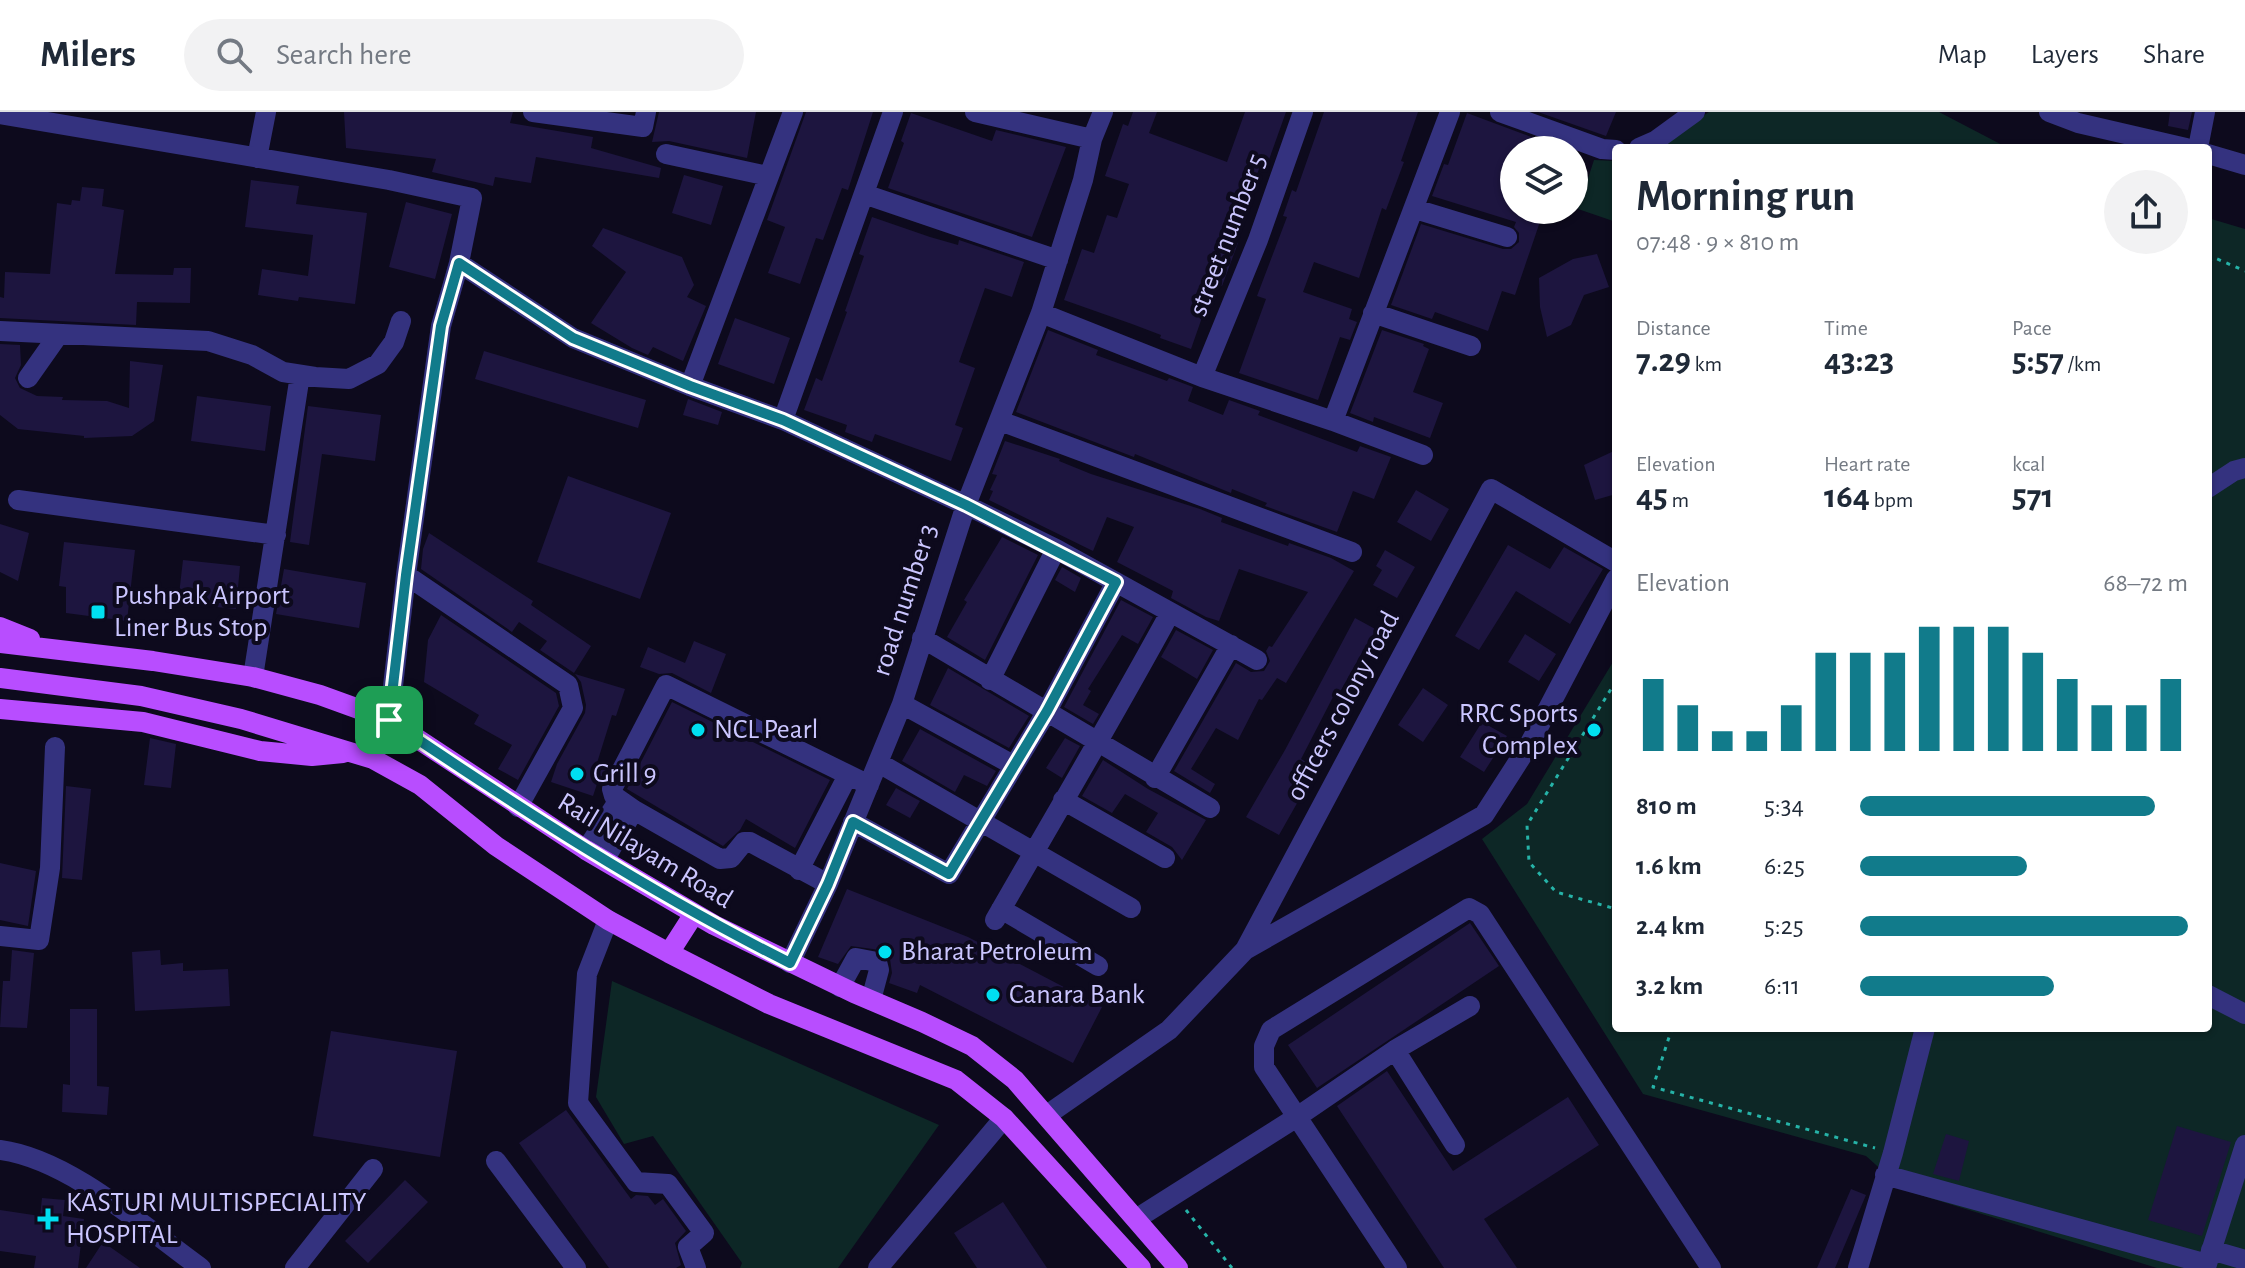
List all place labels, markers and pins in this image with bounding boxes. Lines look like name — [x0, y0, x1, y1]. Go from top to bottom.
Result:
place label: Pushpak Airport Liner Bus Stop — [114, 582, 290, 642]
marker: Pushpak Airport Liner Bus Stop — [89, 603, 107, 621]
pin — [355, 686, 423, 754]
place label: RRC Sports Complex — [1459, 700, 1578, 760]
place label: NCL Pearl — [714, 716, 818, 744]
marker: NCL Pearl — [689, 721, 707, 739]
marker: RRC Sports Complex — [1585, 721, 1603, 739]
place label: Grill 9 — [593, 760, 657, 788]
marker: Grill 9 — [568, 765, 586, 783]
place label: Bharat Petroleum — [901, 938, 1093, 966]
marker: Bharat Petroleum — [876, 943, 894, 961]
place label: Canara Bank — [1009, 981, 1145, 1009]
marker: Canara Bank — [984, 986, 1002, 1004]
place label: KASTURI MULTISPECIALITY HOSPITAL — [66, 1189, 367, 1249]
marker: KASTURI MULTISPECIALITY HOSPITAL — [37, 1208, 59, 1230]

